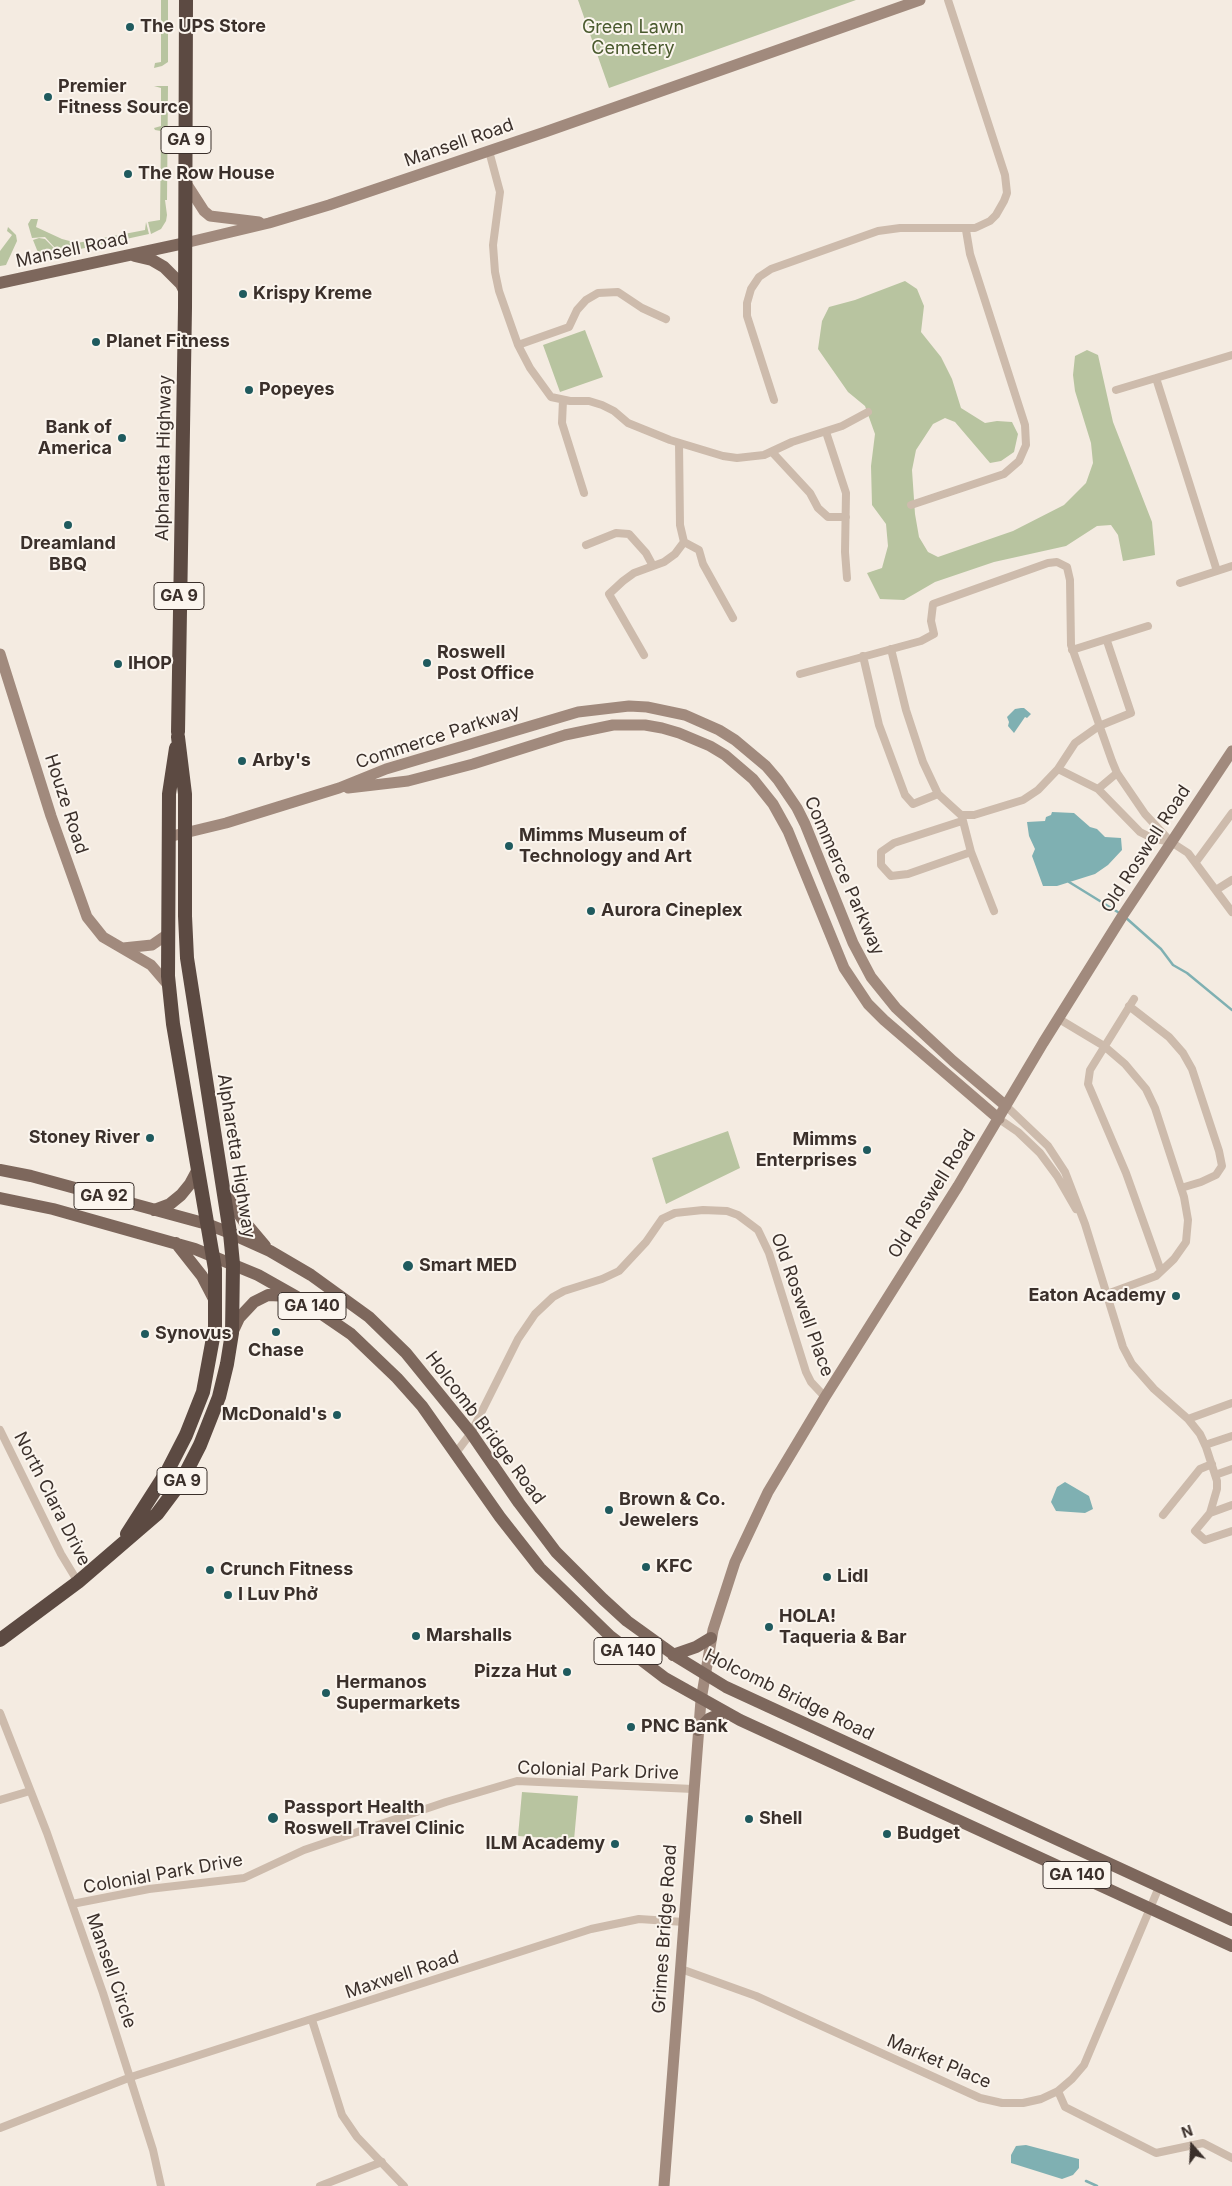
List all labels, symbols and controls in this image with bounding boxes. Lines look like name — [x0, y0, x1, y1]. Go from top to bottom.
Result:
place label: The UPS Store — [140, 16, 266, 38]
park label: Green Lawn Cemetery — [582, 17, 684, 59]
marker: The UPS Store — [124, 21, 136, 33]
place label: Premier Fitness Source — [58, 76, 189, 118]
marker: Premier Fitness Source — [42, 91, 54, 103]
street label: Mansell Road — [401, 114, 517, 172]
road number: GA 9 — [161, 126, 211, 154]
place label: The Row House — [138, 163, 275, 185]
marker: The Row House — [122, 168, 134, 180]
street label: Mansell Road — [14, 228, 130, 272]
place label: Krispy Kreme — [253, 283, 372, 305]
marker: Krispy Kreme — [237, 288, 249, 300]
place label: Planet Fitness — [106, 331, 230, 353]
marker: Planet Fitness — [90, 336, 102, 348]
street label: Alpharetta Highway — [152, 375, 176, 541]
place label: Popeyes — [259, 379, 335, 401]
marker: Popeyes — [243, 384, 255, 396]
place label: Bank of America — [38, 417, 112, 459]
marker: Bank of America — [116, 432, 128, 444]
marker: Dreamland BBQ — [62, 519, 74, 531]
place label: Dreamland BBQ — [20, 533, 116, 576]
road number: GA 9 — [154, 582, 204, 610]
place label: Roswell Post Office — [437, 642, 534, 684]
place label: IHOP — [128, 653, 172, 675]
marker: Roswell Post Office — [421, 657, 433, 669]
marker: IHOP — [112, 658, 124, 670]
street label: Commerce Parkway — [353, 700, 523, 774]
place label: Arby's — [252, 750, 311, 772]
street label: Houze Road — [40, 751, 92, 857]
marker: Arby's — [236, 755, 248, 767]
street label: Old Roswell Road — [1097, 781, 1195, 917]
street label: Commerce Parkway — [799, 793, 889, 959]
place label: Mimms Museum of Technology and Art — [519, 825, 692, 868]
marker: Mimms Museum of Technology and Art — [503, 840, 515, 852]
place label: Aurora Cineplex — [601, 900, 743, 922]
marker: Aurora Cineplex — [585, 905, 597, 917]
street label: Alpharetta Highway — [212, 1072, 260, 1240]
street label: Old Roswell Road — [884, 1126, 980, 1262]
place label: Stoney River — [29, 1127, 140, 1149]
place label: Mimms Enterprises — [756, 1129, 857, 1172]
marker: Stoney River — [144, 1132, 156, 1144]
marker: Mimms Enterprises — [861, 1144, 873, 1156]
road number: GA 92 — [74, 1182, 134, 1210]
street label: Old Roswell Place — [766, 1230, 838, 1380]
place label: Smart MED — [419, 1255, 517, 1277]
marker: Smart MED — [401, 1259, 415, 1273]
place label: Eaton Academy — [1028, 1285, 1166, 1307]
marker: Eaton Academy — [1170, 1290, 1182, 1302]
road number: GA 140 — [278, 1292, 346, 1320]
place label: Synovus — [155, 1323, 232, 1345]
marker: Chase — [270, 1326, 282, 1338]
marker: Synovus — [139, 1328, 151, 1340]
place label: Chase — [248, 1340, 304, 1362]
street label: Holcomb Bridge Road — [421, 1347, 549, 1509]
place label: McDonald's — [222, 1404, 327, 1426]
marker: McDonald's — [331, 1409, 343, 1421]
street label: North Clara Drive — [9, 1429, 95, 1569]
road number: GA 9 — [157, 1468, 207, 1494]
place label: Brown & Co. Jewelers — [619, 1489, 726, 1532]
marker: Brown & Co. Jewelers — [603, 1504, 615, 1516]
place label: KFC — [656, 1556, 693, 1578]
place label: Crunch Fitness — [220, 1559, 353, 1581]
marker: KFC — [640, 1561, 652, 1573]
marker: Crunch Fitness — [204, 1564, 216, 1576]
place label: Lidl — [837, 1566, 868, 1588]
marker: Lidl — [821, 1571, 833, 1583]
place label: I Luv Phở — [238, 1584, 318, 1606]
marker: I Luv Phở — [222, 1589, 234, 1601]
place label: HOLA! Taqueria & Bar — [779, 1606, 907, 1648]
marker: HOLA! Taqueria & Bar — [763, 1621, 775, 1633]
place label: Marshalls — [426, 1625, 512, 1647]
marker: Marshalls — [410, 1630, 422, 1642]
road number: GA 140 — [594, 1638, 662, 1664]
street label: Holcomb Bridge Road — [701, 1645, 877, 1745]
place label: Pizza Hut — [474, 1661, 557, 1683]
marker: Pizza Hut — [561, 1666, 573, 1678]
place label: Hermanos Supermarkets — [336, 1672, 460, 1715]
marker: Hermanos Supermarkets — [320, 1687, 332, 1699]
place label: PNC Bank — [641, 1716, 728, 1738]
marker: PNC Bank — [625, 1721, 637, 1733]
street label: Colonial Park Drive — [517, 1757, 679, 1785]
place label: Passport Health Roswell Travel Clinic — [284, 1797, 465, 1840]
place label: Shell — [759, 1808, 802, 1830]
marker: Passport Health Roswell Travel Clinic — [266, 1811, 280, 1825]
marker: Shell — [743, 1813, 755, 1825]
place label: Budget — [897, 1823, 960, 1845]
marker: Budget — [881, 1828, 893, 1840]
place label: ILM Academy — [485, 1833, 605, 1855]
marker: ILM Academy — [609, 1838, 621, 1850]
street label: Grimes Bridge Road — [648, 1844, 682, 2014]
street label: Colonial Park Drive — [81, 1849, 245, 1899]
road number: GA 140 — [1043, 1862, 1111, 1888]
street label: Mansell Circle — [81, 1911, 141, 2031]
street label: Maxwell Road — [342, 1946, 462, 2004]
street label: Market Place — [884, 2030, 994, 2094]
north arrow — [1167, 2121, 1217, 2171]
text: N — [1179, 2122, 1195, 2141]

